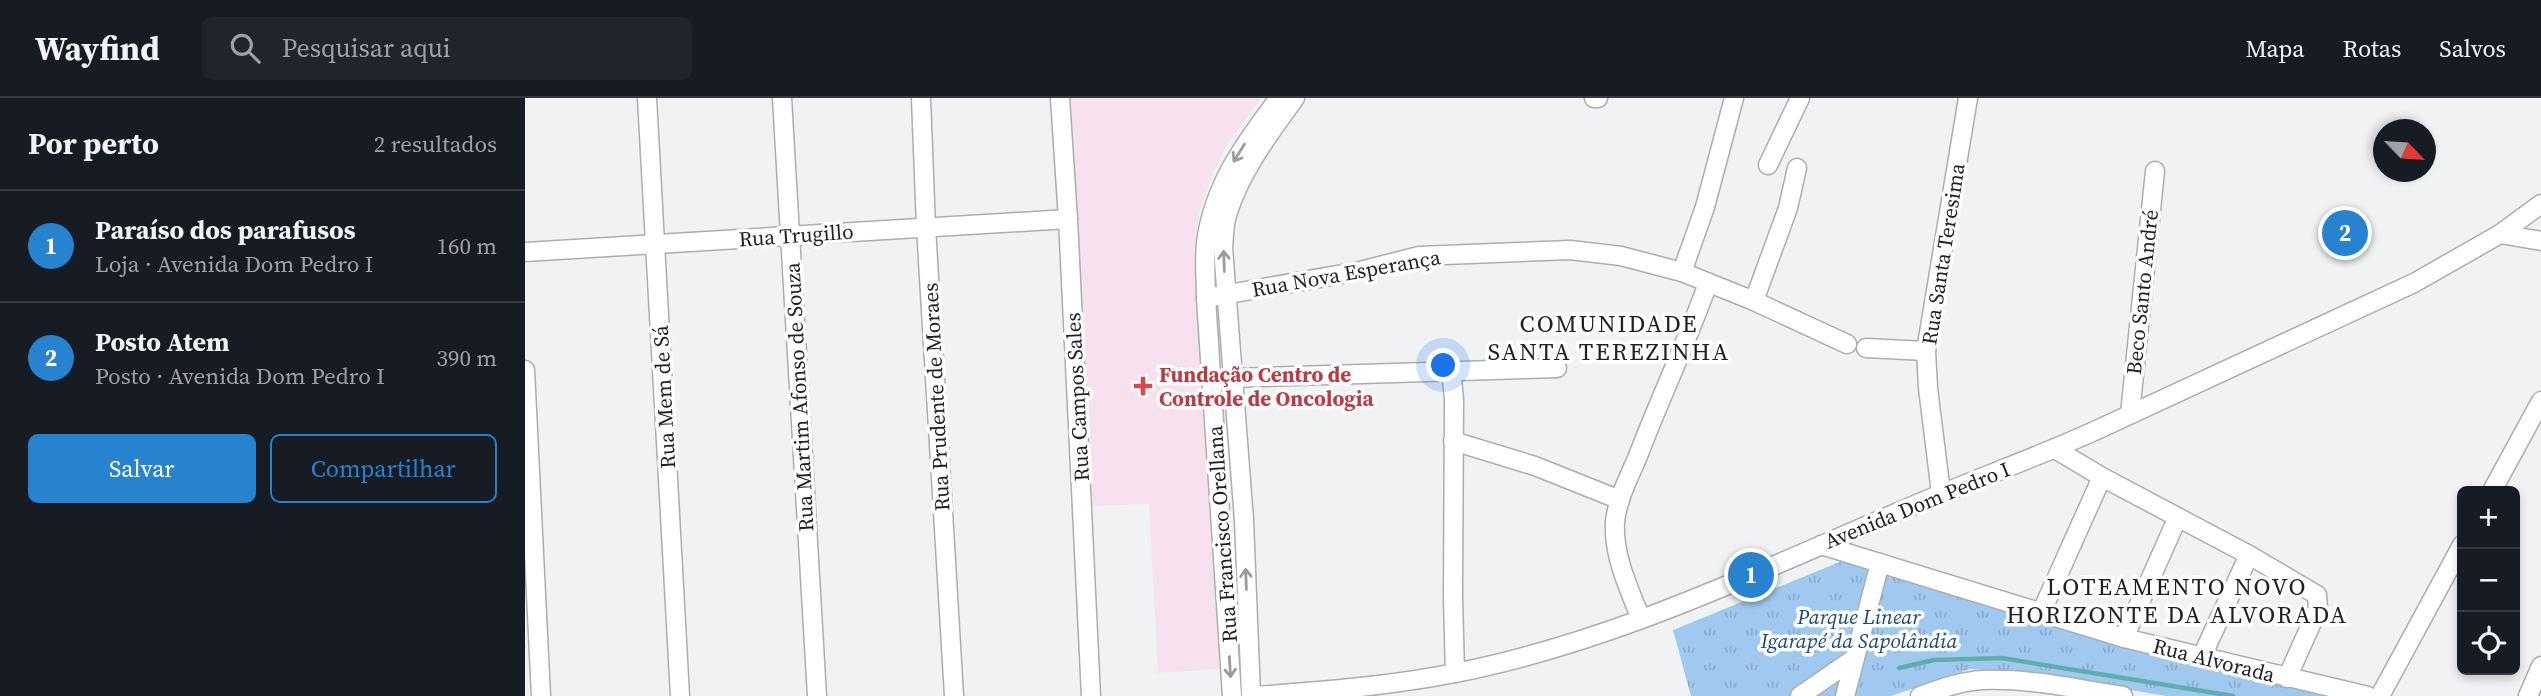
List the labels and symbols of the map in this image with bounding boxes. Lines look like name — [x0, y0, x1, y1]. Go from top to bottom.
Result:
north arrow — [2373, 119, 2436, 182]
one-way arrow — [1231, 143, 1245, 163]
street label: Rua Santa Teresima — [1914, 161, 1972, 347]
pin: 2 — [2322, 207, 2368, 259]
street label: Beco Santo André — [2119, 208, 2165, 376]
street label: Rua Trugillo — [738, 217, 854, 253]
street label: Rua Nova Esperança — [1249, 242, 1443, 304]
one-way arrow — [1217, 250, 1230, 273]
street label: Rua Martim Afonso de Souza — [777, 261, 821, 532]
street label: Rua Prudente de Moraes — [916, 282, 956, 512]
district label: COMUNIDADE SANTA TEREZINHA — [1488, 307, 1730, 368]
street label: Rua Campos Sales — [1058, 312, 1096, 482]
street label: Rua Mem de Sá — [646, 324, 682, 469]
your location — [1426, 348, 1460, 382]
place label: Fundação Centro de Controle de Oncologia — [1159, 360, 1374, 413]
marker: Fundação Centro de Controle de Oncologia — [1133, 376, 1153, 396]
street label: Rua Francisco Orellana — [1200, 424, 1244, 644]
street label: Avenida Dom Pedro I — [1820, 455, 2014, 555]
pin: 1 — [1728, 549, 1774, 601]
one-way arrow — [1239, 568, 1252, 591]
district label: LOTEAMENTO NOVO HORIZONTE DA ALVORADA — [2006, 570, 2348, 631]
park label: Parque Linear Igarapé da Sapolândia — [1760, 602, 1957, 655]
street label: Rua Alvorada — [2150, 631, 2278, 689]
one-way arrow — [1224, 655, 1237, 678]

